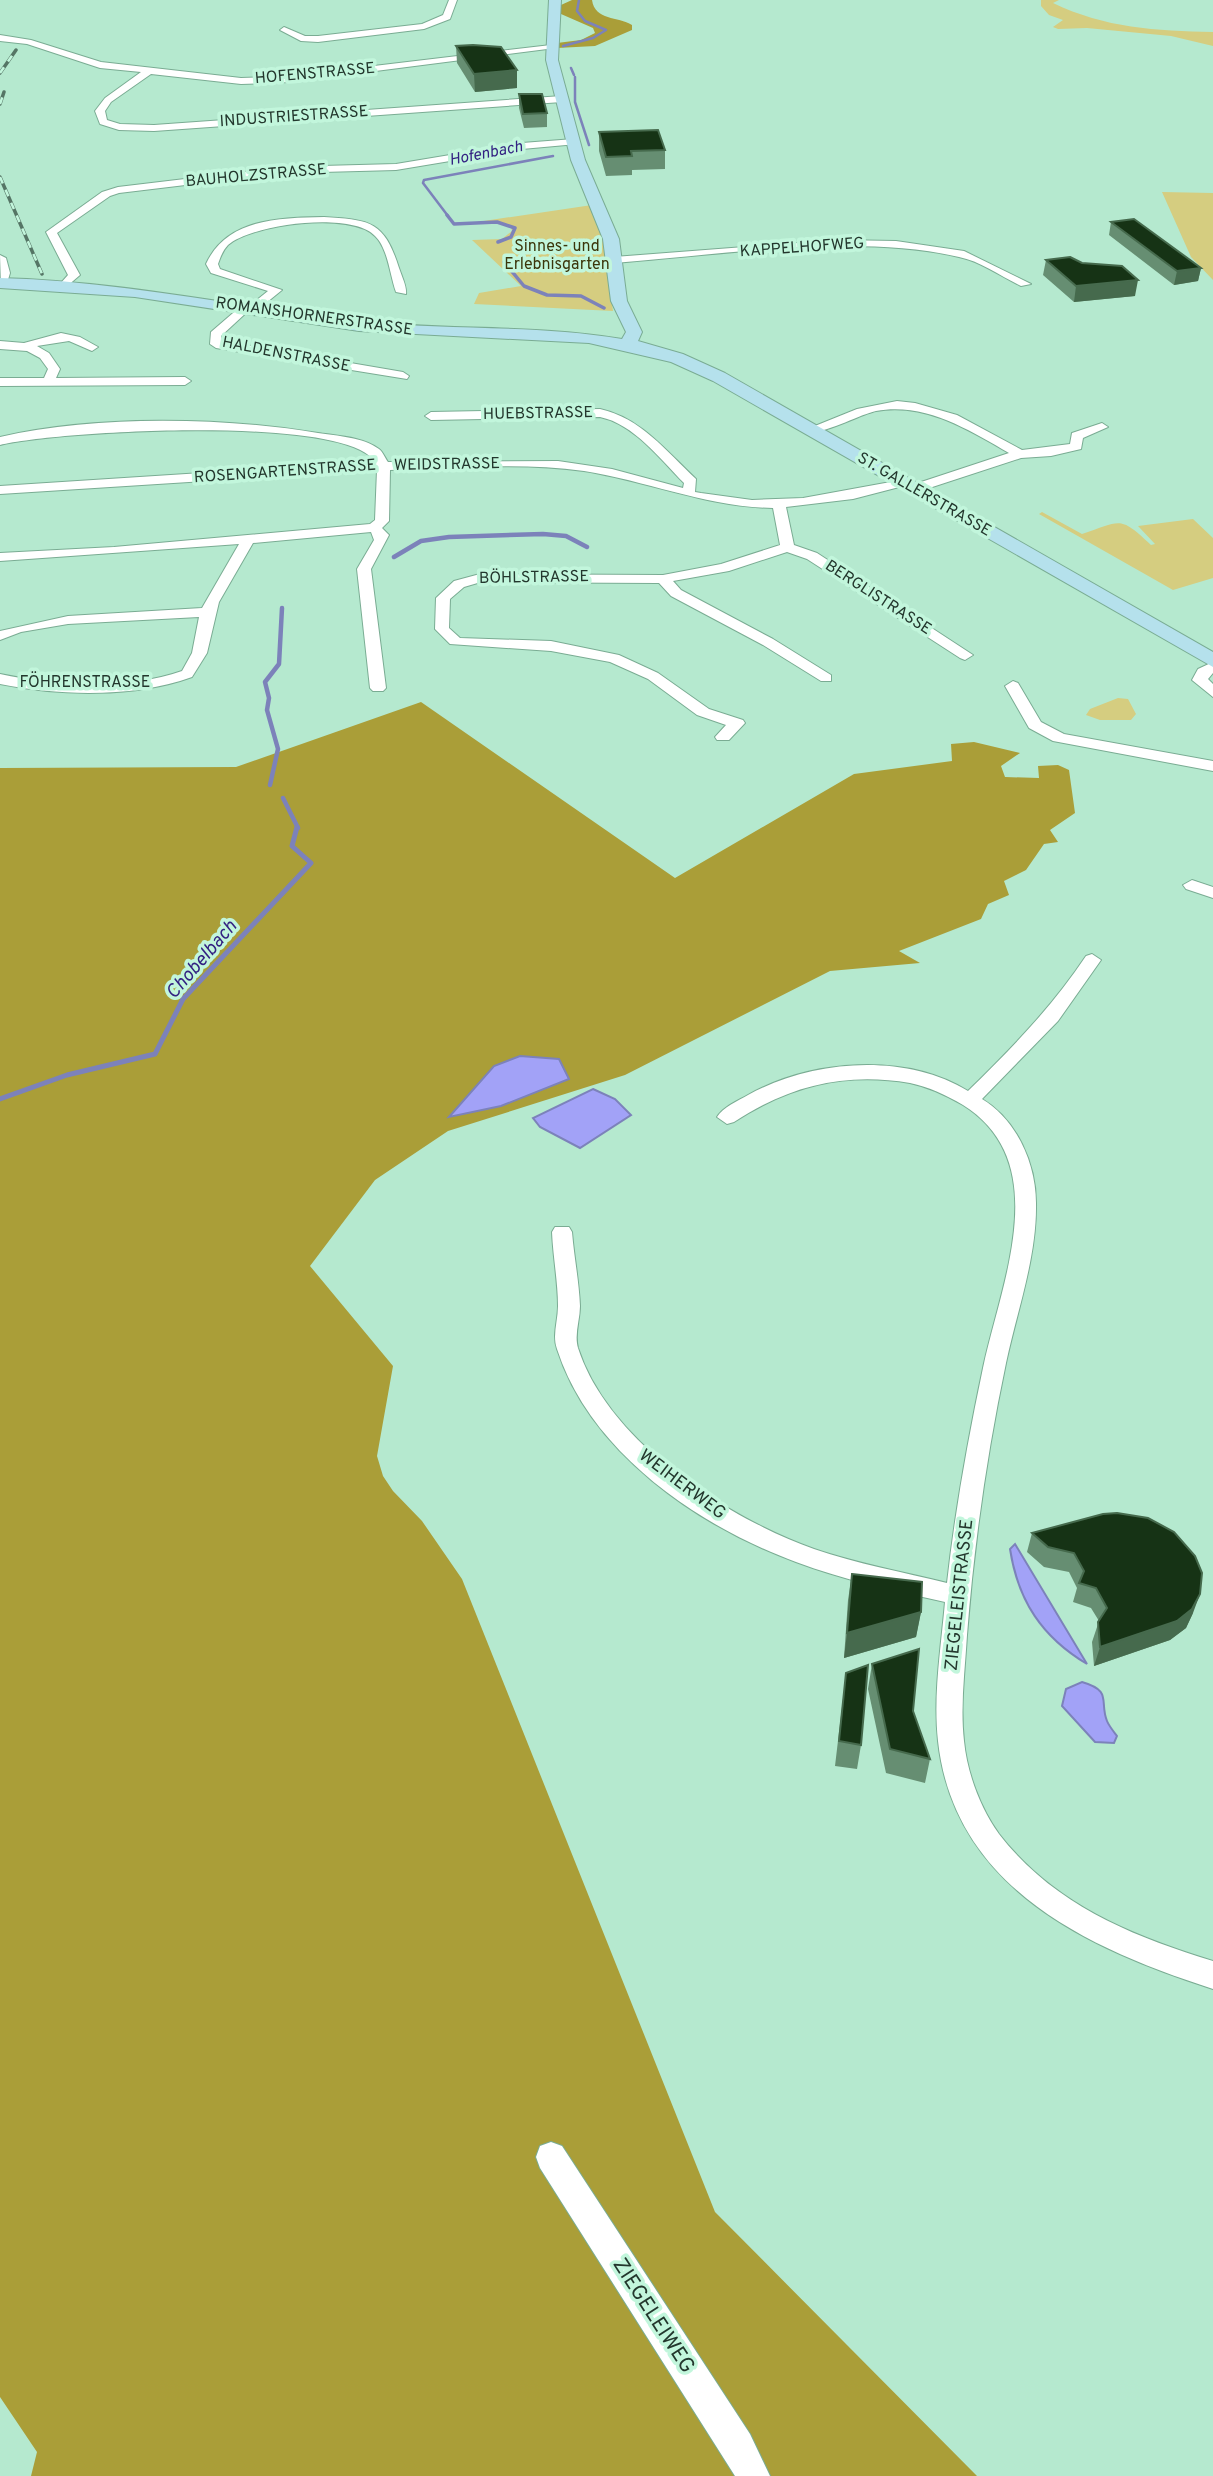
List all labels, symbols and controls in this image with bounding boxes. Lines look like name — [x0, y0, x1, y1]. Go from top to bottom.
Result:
street label: HOFENSTRASSE — [254, 59, 376, 89]
street label: INDUSTRIESTRASSE — [219, 102, 369, 132]
water label: Hofenbach — [448, 137, 525, 171]
street label: BAUHOLZSTRASSE — [185, 160, 327, 192]
street label: KAPPELHOFWEG — [739, 234, 865, 262]
park label: Sinnes- und Erlebnisgarten — [504, 237, 610, 275]
street label: ROMANSHORNERSTRASSE — [214, 293, 414, 341]
street label: HALDENSTRASSE — [220, 333, 352, 377]
street label: HUEBSTRASSE — [483, 403, 593, 425]
street label: ST. GALLERSTRASSE — [853, 448, 995, 542]
street label: WEIDSTRASSE — [394, 454, 500, 476]
street label: ROSENGARTENSTRASSE — [193, 456, 377, 488]
street label: BERGLISTRASSE — [821, 556, 935, 640]
street label: BÖHLSTRASSE — [479, 565, 589, 589]
street label: FÖHRENSTRASSE — [20, 671, 150, 693]
water label: Chobelbach — [161, 915, 243, 1004]
street label: WEIHERWEG — [634, 1445, 730, 1525]
street label: ZIEGELEISTRASSE — [941, 1518, 979, 1672]
street label: ZIEGELEIWEG — [606, 2253, 700, 2379]

